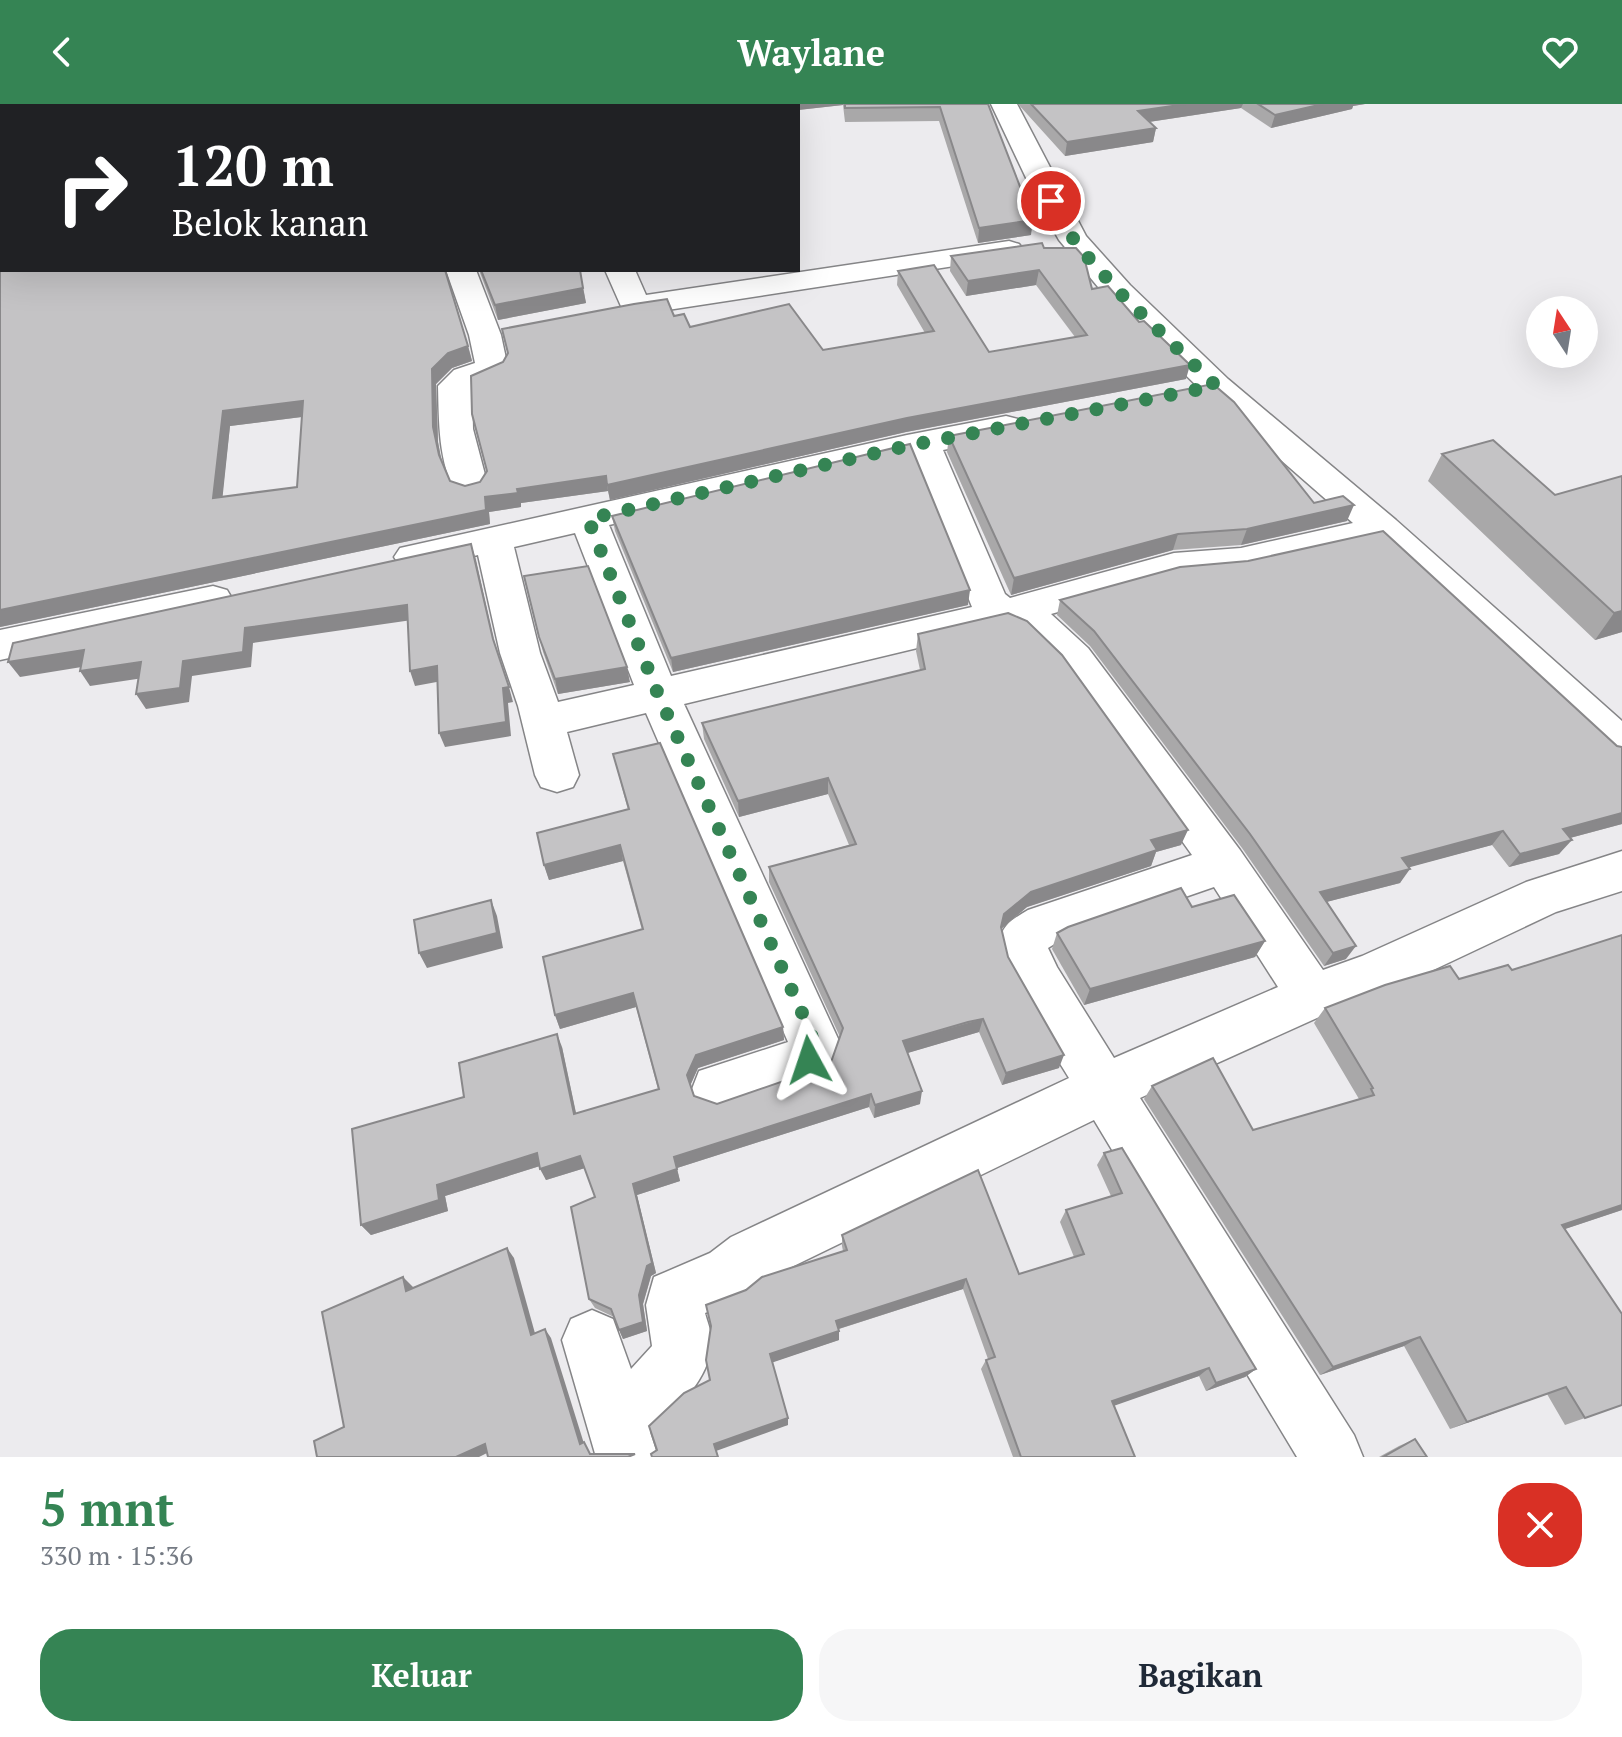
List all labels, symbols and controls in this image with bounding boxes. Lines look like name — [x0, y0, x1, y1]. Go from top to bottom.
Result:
text: Waylane — [737, 29, 885, 76]
icon: back — [40, 30, 84, 74]
icon: heart — [1538, 30, 1582, 74]
text: 120 m — [172, 128, 334, 202]
icon: right — [40, 136, 144, 240]
pin — [1017, 167, 1085, 235]
icon: arrive — [1029, 179, 1073, 223]
text: Belok kanan — [172, 199, 368, 246]
north arrow — [1526, 296, 1598, 368]
map controls — [1526, 296, 1598, 368]
position arrow — [767, 1018, 851, 1102]
text: 5 mnt — [40, 1476, 175, 1540]
button: close — [1498, 1483, 1582, 1567]
text: 330 m · 15:36 — [40, 1538, 193, 1572]
button: Keluar — [40, 1629, 803, 1721]
button: Bagikan — [819, 1629, 1582, 1721]

